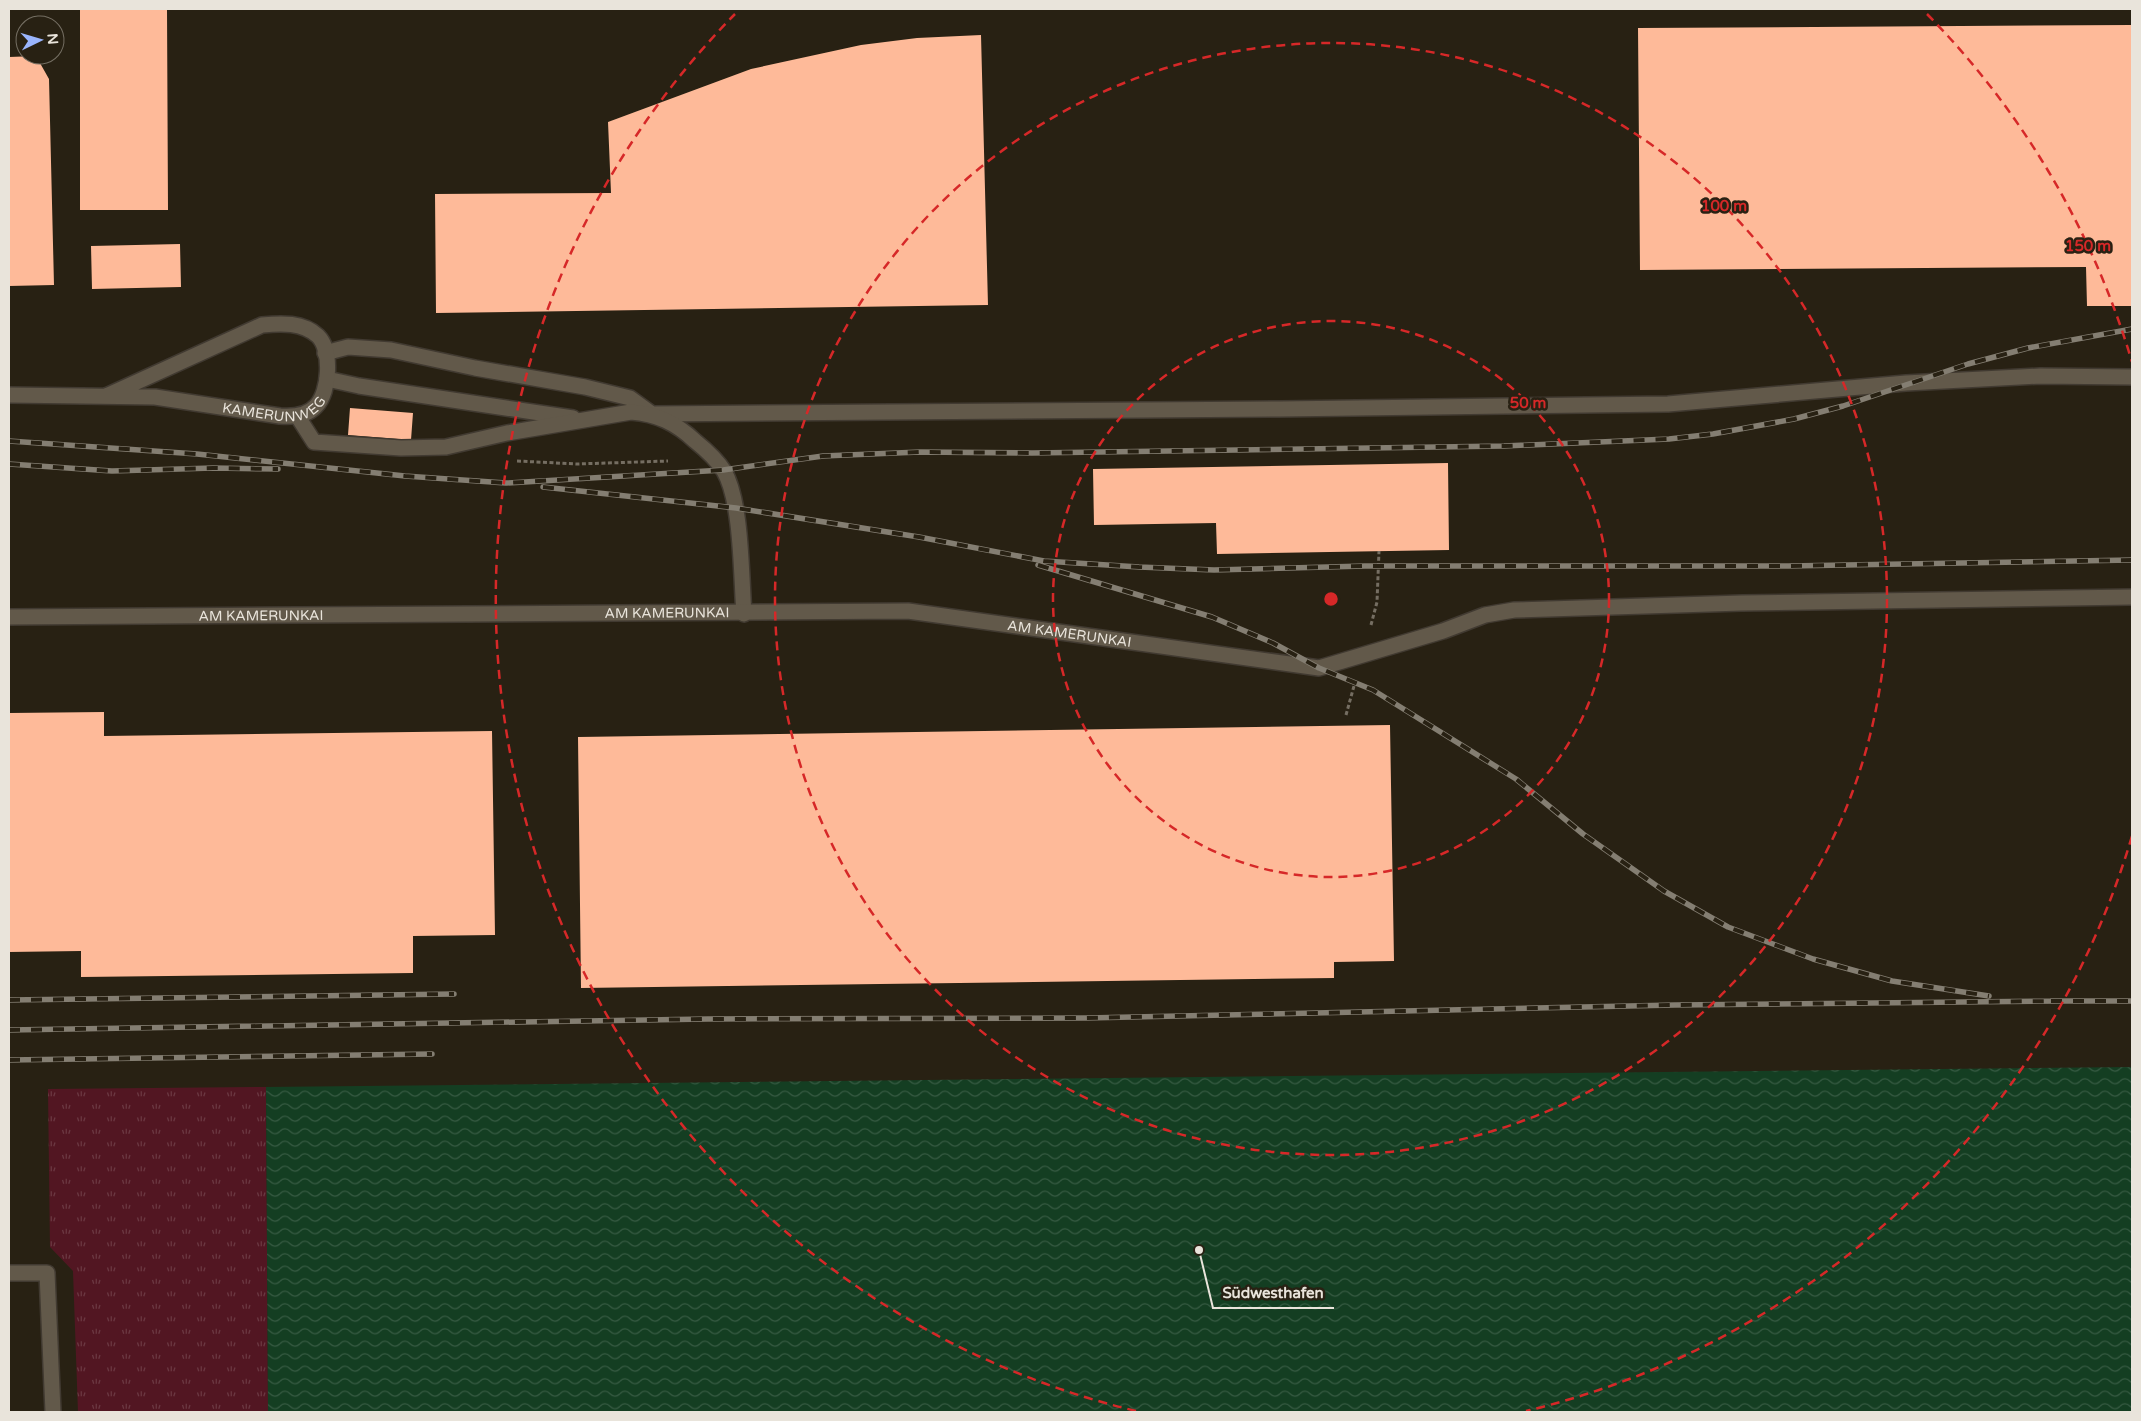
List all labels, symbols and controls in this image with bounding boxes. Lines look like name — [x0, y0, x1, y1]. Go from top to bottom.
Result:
north arrow — [15, 15, 65, 65]
text: N — [43, 33, 61, 45]
text: 100 m — [1701, 197, 1747, 215]
text: 150 m — [2065, 237, 2111, 255]
street label: KAMERUNWEG — [221, 393, 330, 426]
text: 50 m — [1510, 394, 1546, 412]
centre of rings — [1322, 590, 1340, 608]
street label: AM KAMERUNKAI — [604, 604, 730, 622]
street label: AM KAMERUNKAI — [198, 607, 324, 625]
street label: AM KAMERUNKAI — [1006, 617, 1132, 651]
callout: Südwesthafen — [1213, 1278, 1334, 1308]
text: Südwesthafen — [1222, 1284, 1324, 1302]

